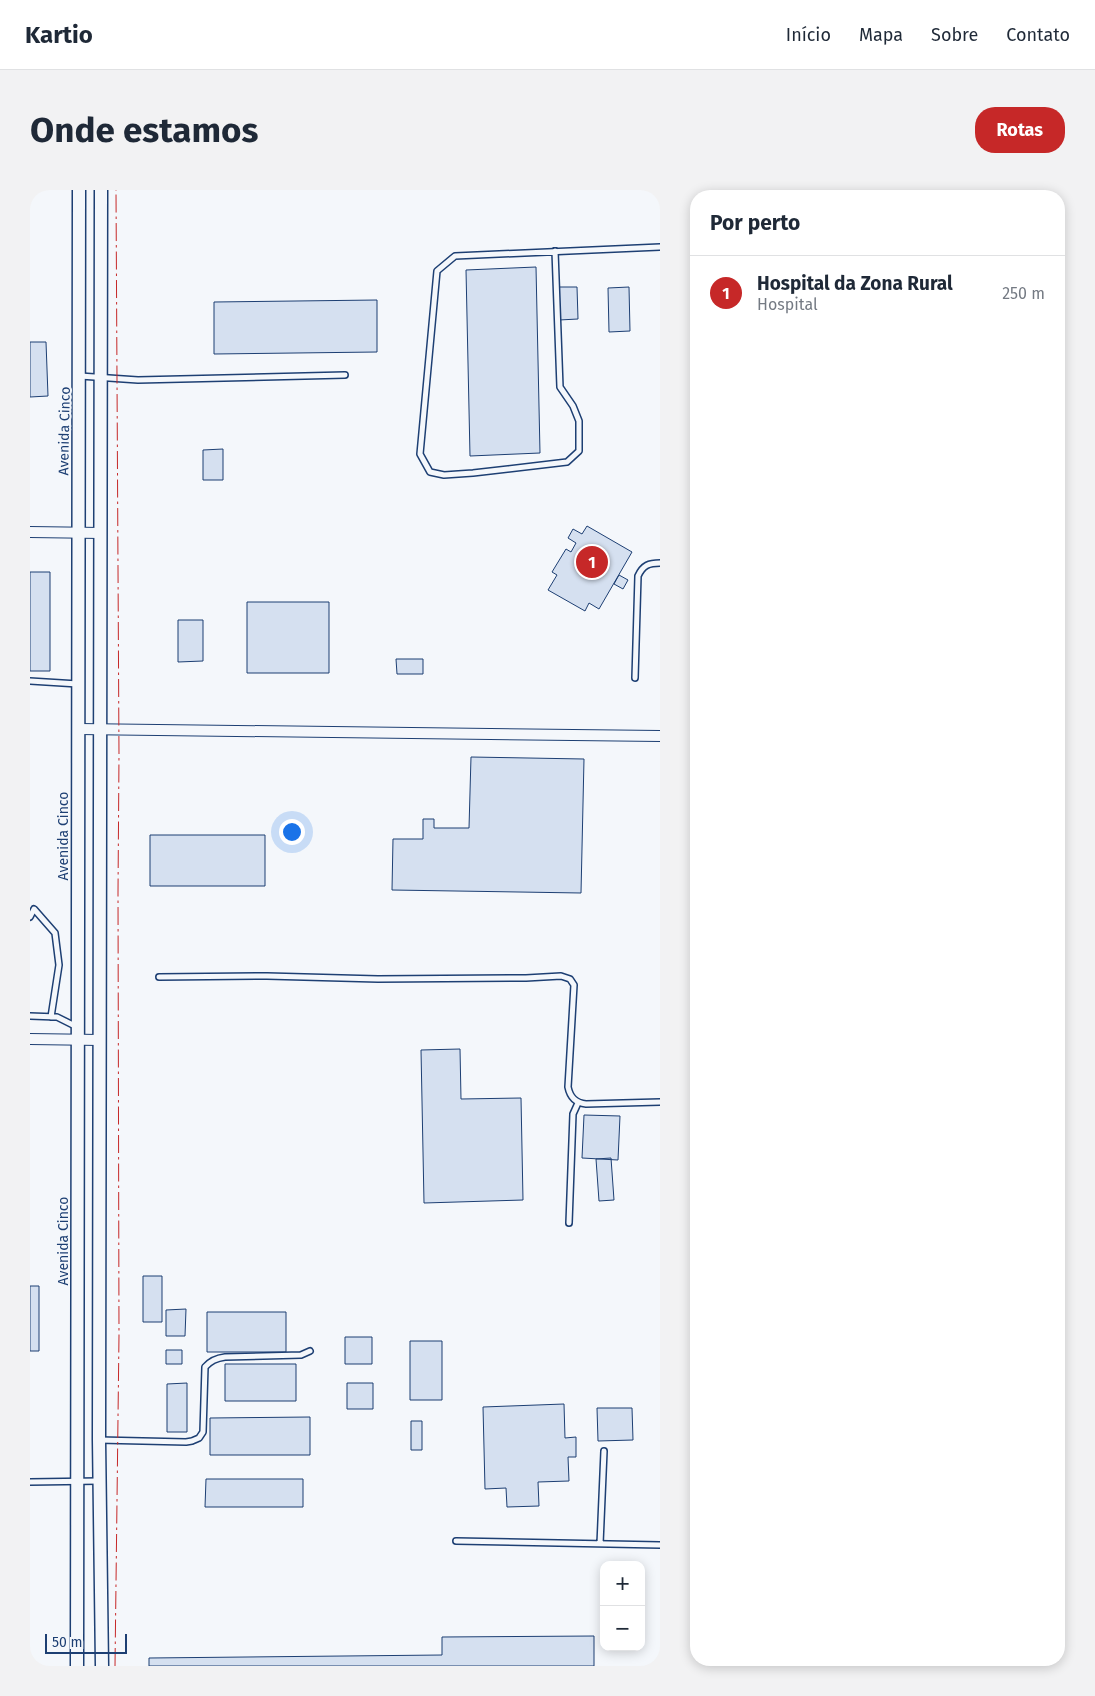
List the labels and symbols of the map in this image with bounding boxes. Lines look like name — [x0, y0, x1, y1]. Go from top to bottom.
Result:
street label: Avenida Cinco — [55, 386, 74, 476]
pin: 1 — [576, 543, 608, 581]
street label: Avenida Cinco — [55, 792, 72, 880]
your location — [279, 819, 305, 845]
street label: Avenida Cinco — [55, 1197, 72, 1285]
scale bar — [45, 1631, 128, 1654]

